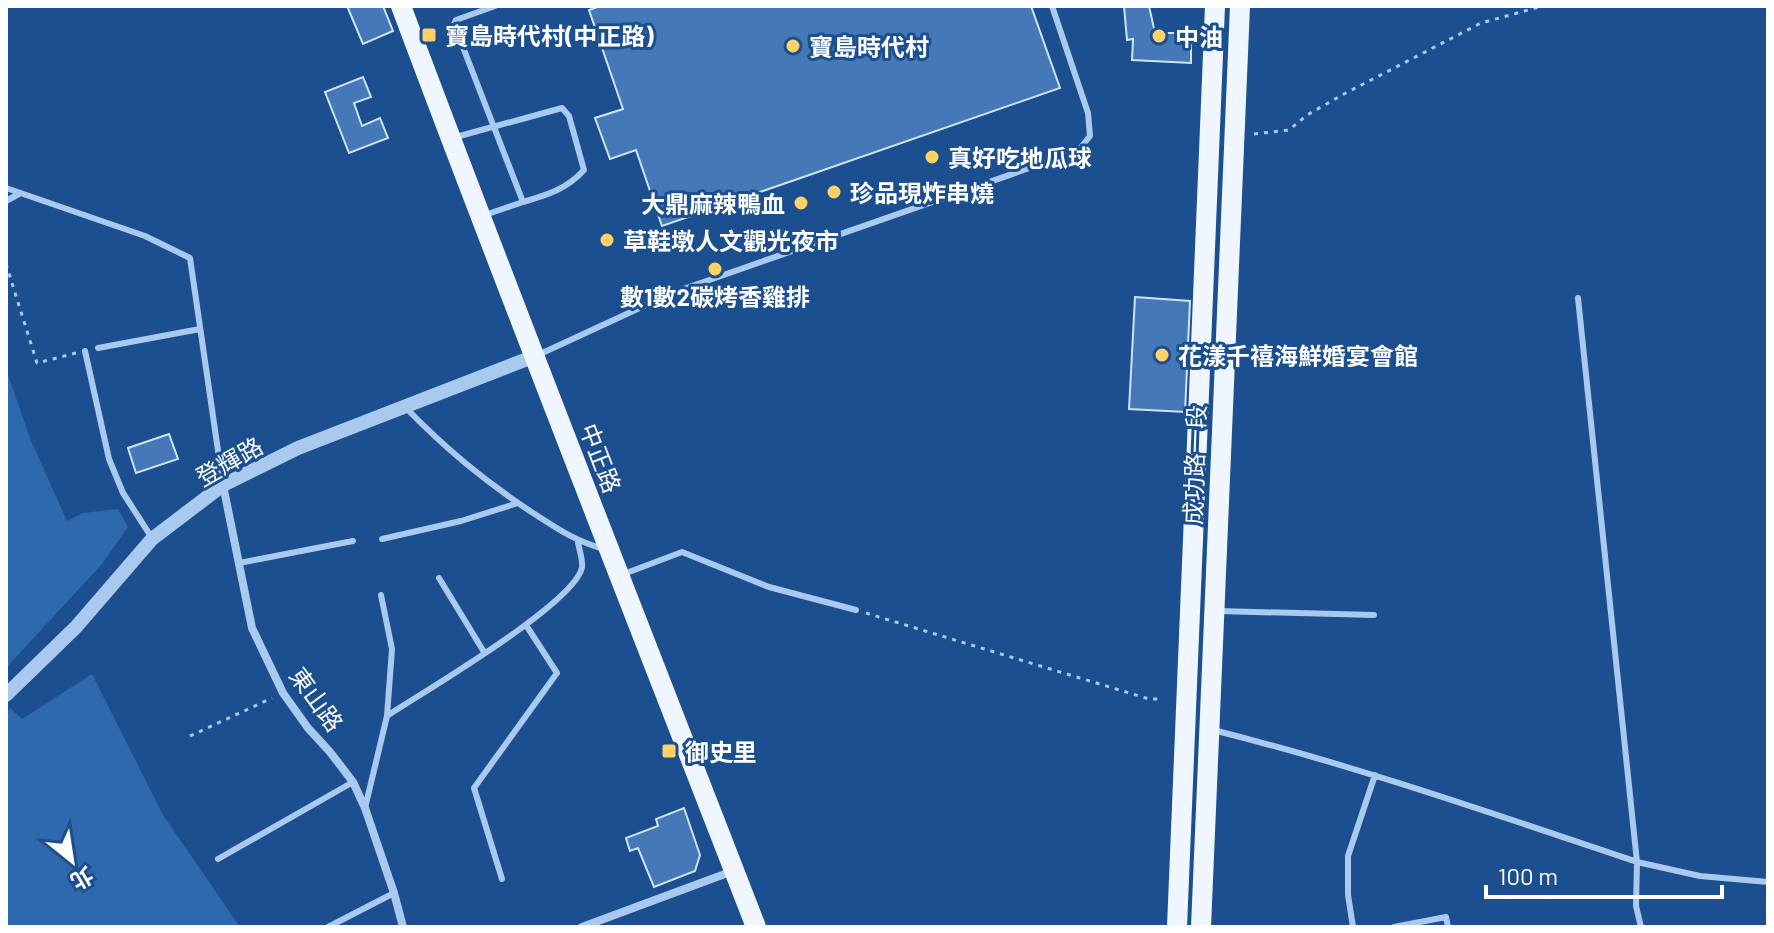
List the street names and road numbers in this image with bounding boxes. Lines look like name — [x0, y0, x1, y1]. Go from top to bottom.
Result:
street label: 成功路一段 — [1177, 405, 1211, 525]
street label: 中正路 — [575, 419, 627, 497]
street label: 登輝路 — [191, 430, 267, 492]
street label: 東山路 — [284, 661, 350, 737]

